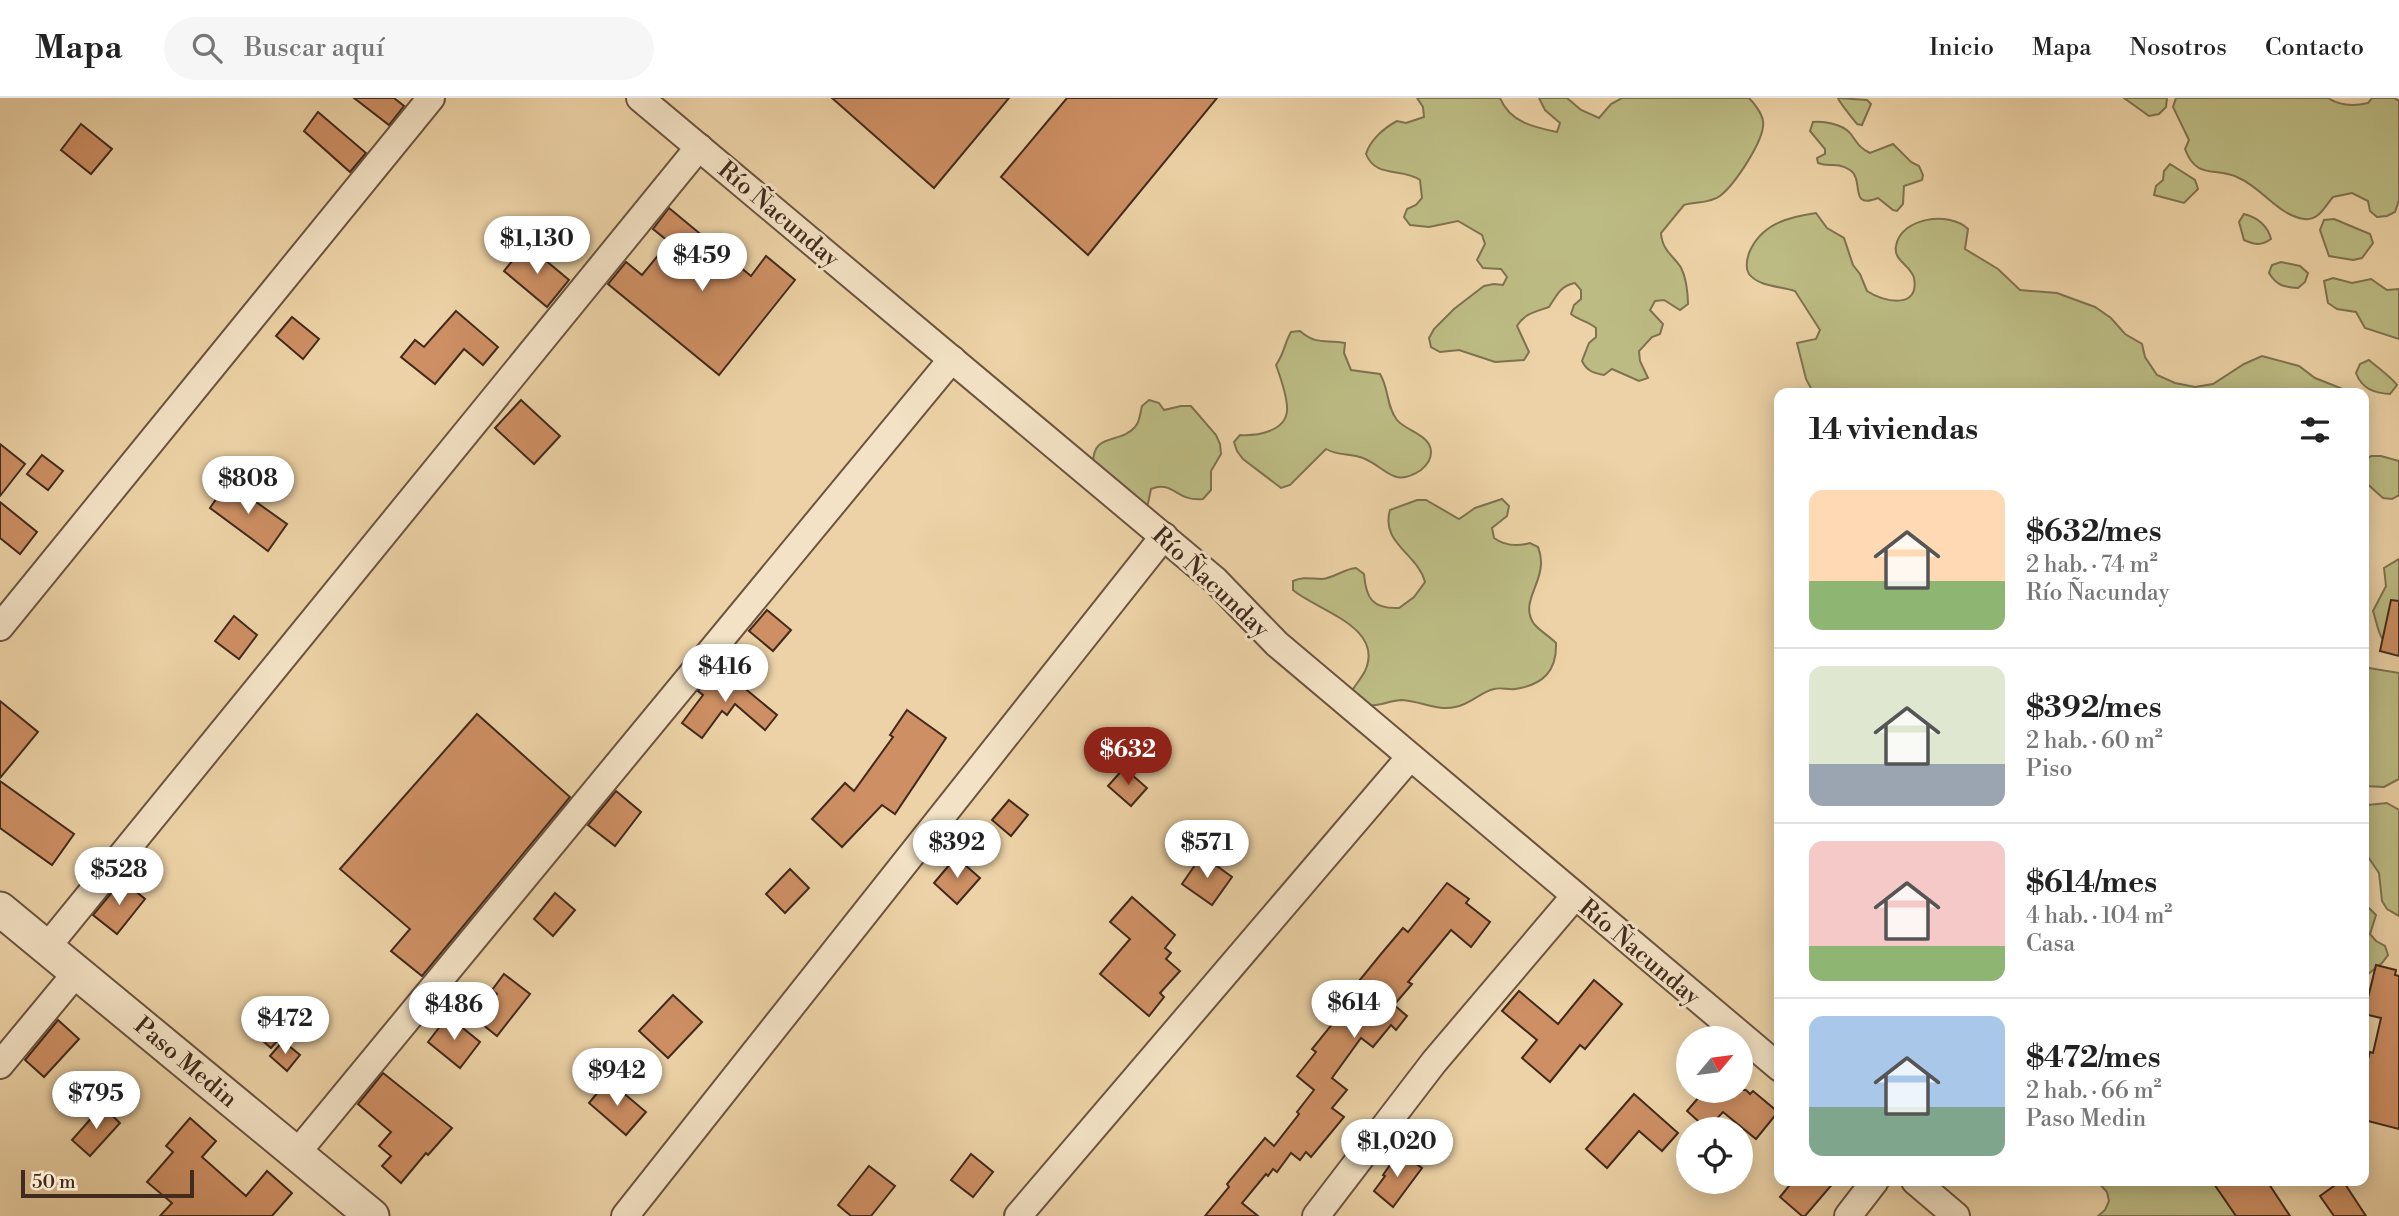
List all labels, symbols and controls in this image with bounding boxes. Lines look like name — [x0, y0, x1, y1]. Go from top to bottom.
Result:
search box — [164, 17, 654, 80]
text: Mapa — [35, 28, 122, 69]
icon: search — [188, 29, 226, 67]
text: Buscar aquí — [244, 32, 384, 64]
text: Inicio — [1929, 33, 1994, 63]
text: Mapa — [2032, 33, 2091, 63]
text: Nosotros — [2129, 33, 2227, 63]
text: Contacto — [2265, 33, 2364, 63]
street label: Río Ñacunday — [711, 154, 846, 275]
pin: $1,130 — [480, 216, 594, 276]
text: $1,130 — [500, 225, 574, 253]
pin: $459 — [661, 234, 743, 293]
text: $459 — [673, 242, 731, 270]
text: 14 viviendas — [1809, 411, 1978, 449]
icon: filters — [2296, 411, 2334, 449]
pin: $808 — [207, 456, 289, 516]
text: $808 — [218, 465, 278, 493]
text: $632/mes — [2026, 513, 2162, 551]
icon: home — [1865, 518, 1949, 602]
street label: Río Ñacunday — [1145, 520, 1276, 645]
text: 2 hab. · 74 m² — [2026, 551, 2158, 579]
text: Río Ñacunday — [2026, 579, 2170, 607]
pin: $416 — [684, 644, 766, 704]
text: $416 — [698, 653, 752, 681]
text: $392/mes — [2026, 689, 2162, 727]
icon: home — [1865, 694, 1949, 778]
text: 2 hab. · 60 m² — [2026, 727, 2163, 755]
pin: $632 — [1087, 728, 1169, 787]
text: $632 — [1100, 736, 1156, 764]
text: Piso — [2026, 755, 2072, 783]
pin: $392 — [916, 820, 998, 880]
pin: $571 — [1166, 820, 1248, 880]
text: $392 — [929, 829, 985, 857]
text: $571 — [1181, 829, 1233, 857]
pin: $528 — [78, 848, 160, 907]
text: $528 — [91, 856, 147, 884]
text: $614/mes — [2026, 864, 2157, 902]
icon: home — [1865, 869, 1949, 953]
street label: Río Ñacunday — [1572, 892, 1707, 1013]
text: 4 hab. · 104 m² — [2026, 902, 2172, 930]
text: Casa — [2026, 930, 2075, 958]
pin: $614 — [1313, 981, 1395, 1040]
pin: $486 — [413, 982, 495, 1042]
text: $614 — [1328, 989, 1380, 1017]
text: $486 — [425, 991, 483, 1019]
pin: $472 — [244, 996, 326, 1056]
text: $472 — [257, 1005, 313, 1033]
street label: Paso Medin — [128, 1011, 243, 1115]
north arrow — [1676, 1026, 1754, 1102]
map controls — [1676, 1026, 1753, 1194]
text: $472/mes — [2026, 1039, 2161, 1077]
icon: home — [1865, 1044, 1949, 1128]
pin: $942 — [576, 1048, 658, 1108]
text: $942 — [588, 1057, 646, 1085]
pin: $795 — [55, 1072, 137, 1131]
text: 2 hab. · 66 m² — [2026, 1077, 2162, 1105]
text: $795 — [68, 1080, 124, 1108]
text: Paso Medin — [2026, 1105, 2146, 1133]
button: locate — [1676, 1117, 1753, 1194]
pin: $1,020 — [1340, 1119, 1454, 1179]
text: $1,020 — [1357, 1128, 1437, 1156]
scale bar — [21, 1167, 194, 1199]
text: 50 m — [32, 1170, 76, 1194]

